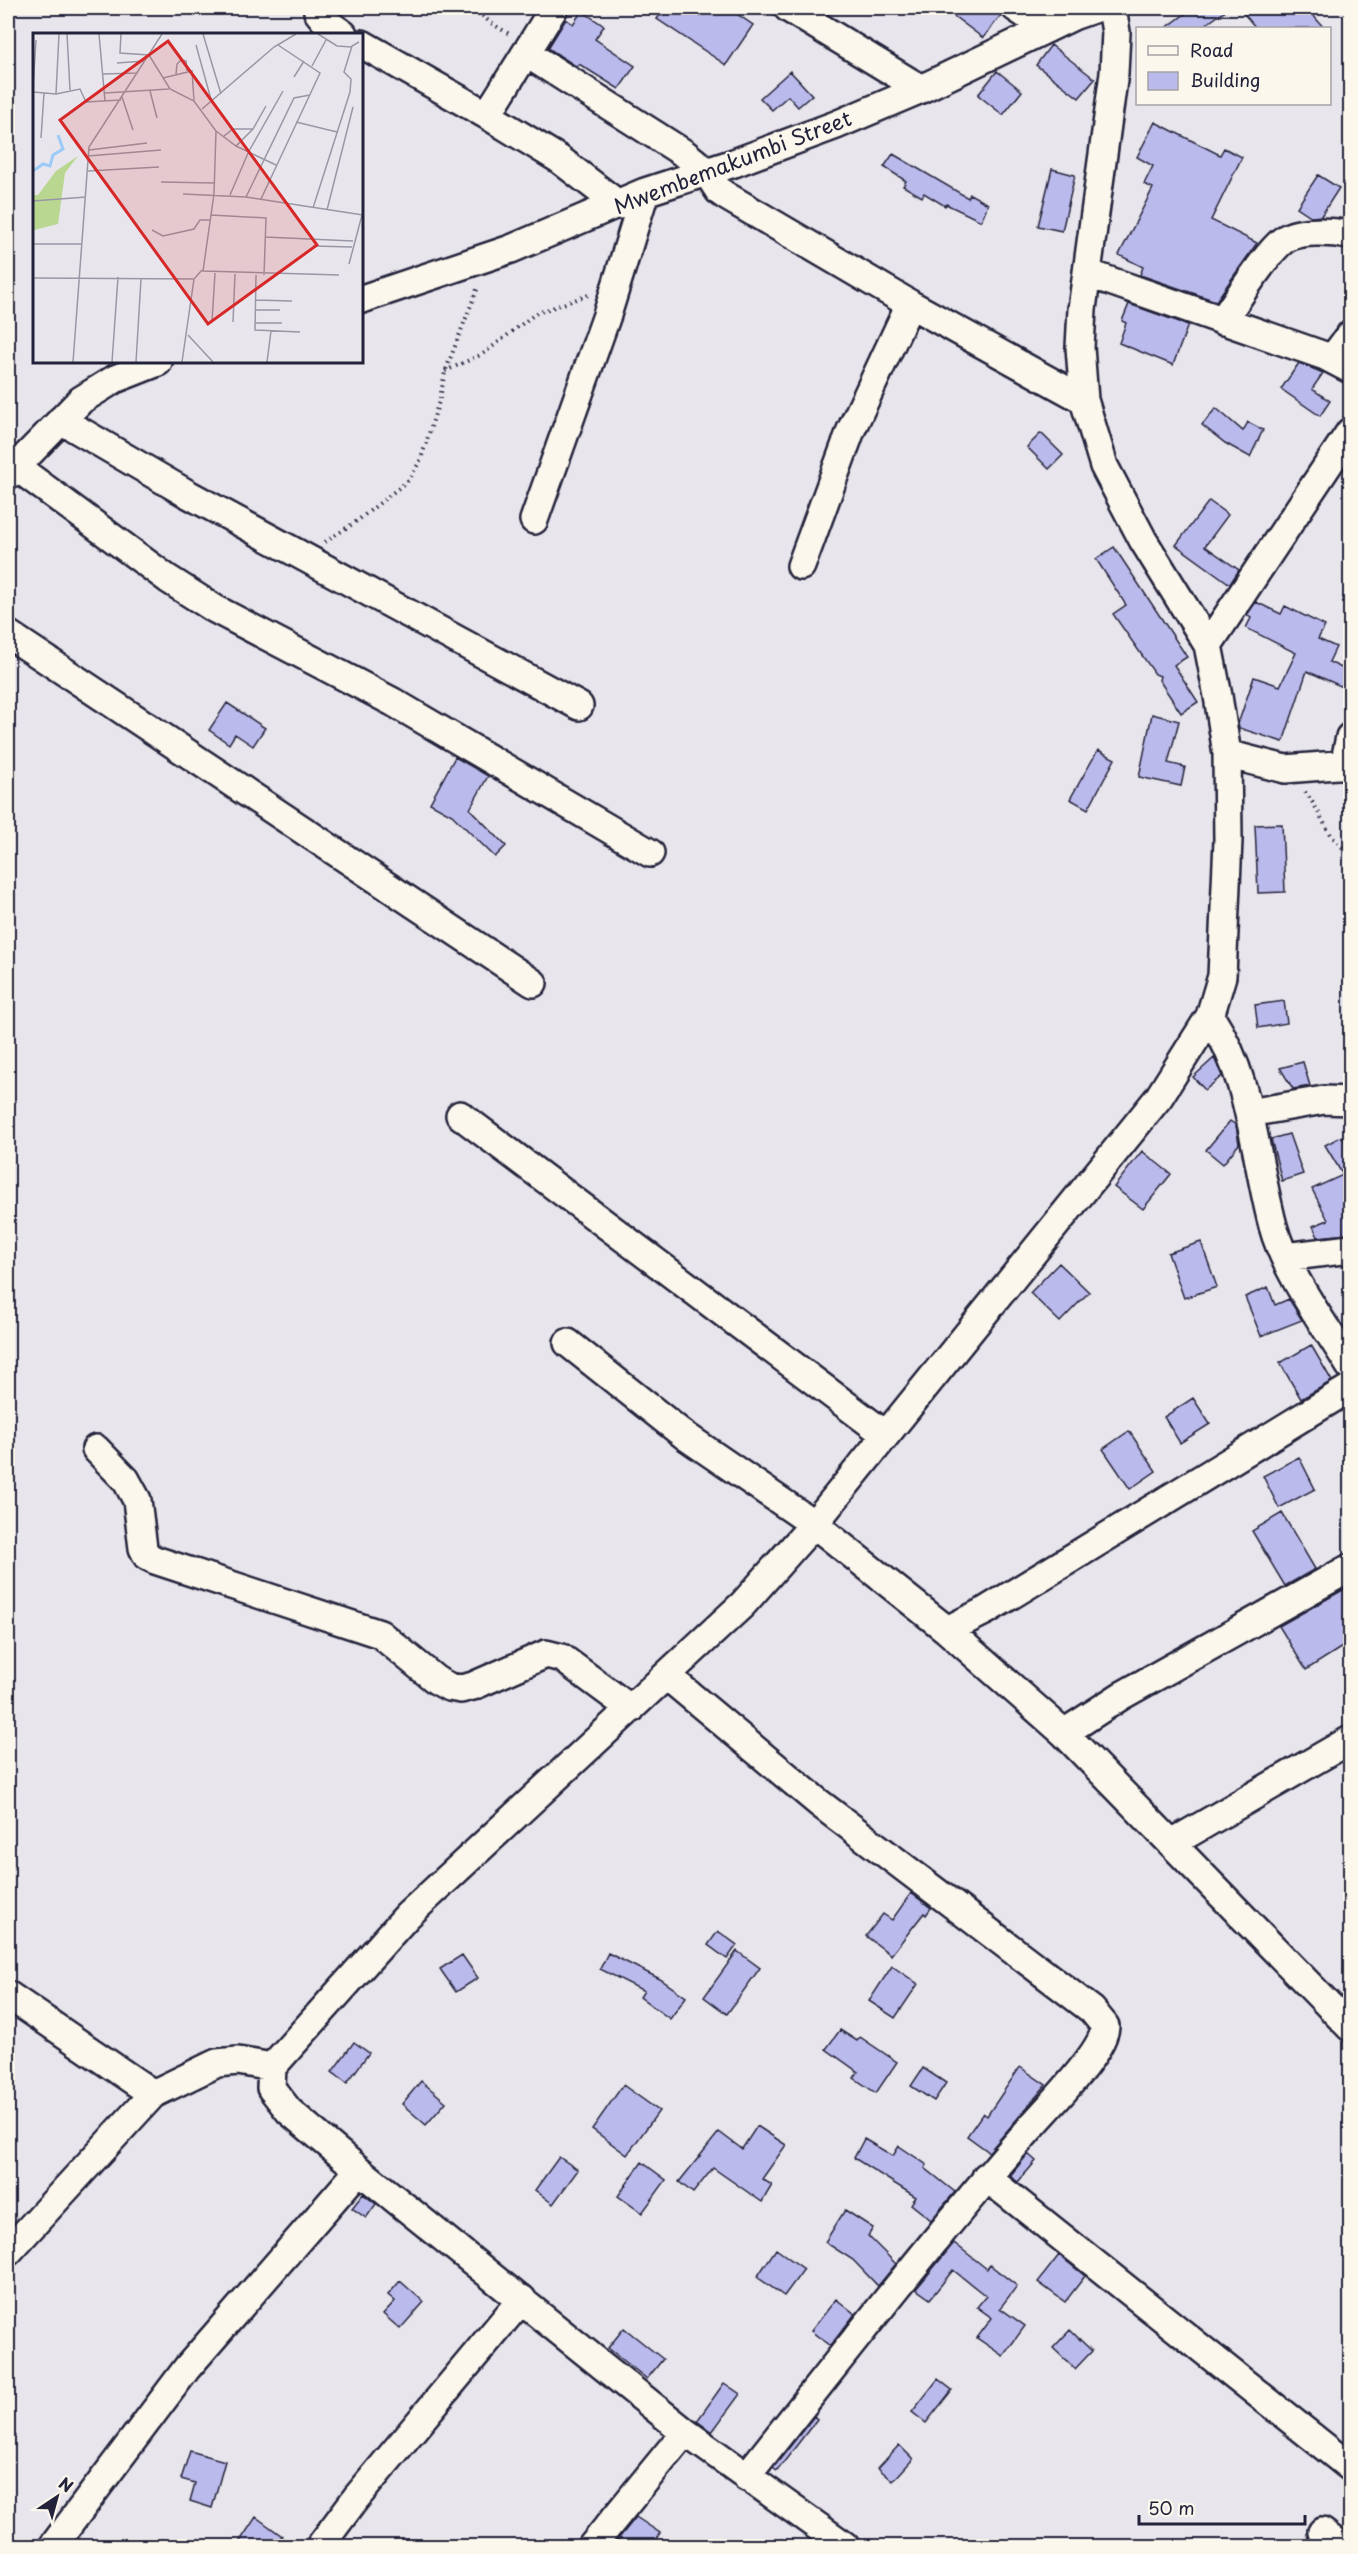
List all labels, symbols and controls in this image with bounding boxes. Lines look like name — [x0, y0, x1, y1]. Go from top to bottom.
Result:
legend — [1136, 27, 1331, 105]
inset map — [33, 33, 363, 363]
text: Road — [1190, 36, 1234, 63]
text: Building — [1190, 66, 1260, 93]
street label: Mwembemakumbi Street — [609, 101, 856, 221]
north arrow — [27, 2467, 87, 2527]
text: N — [54, 2471, 79, 2497]
scale bar — [1139, 2488, 1306, 2526]
text: 50 m — [1148, 2494, 1195, 2521]

